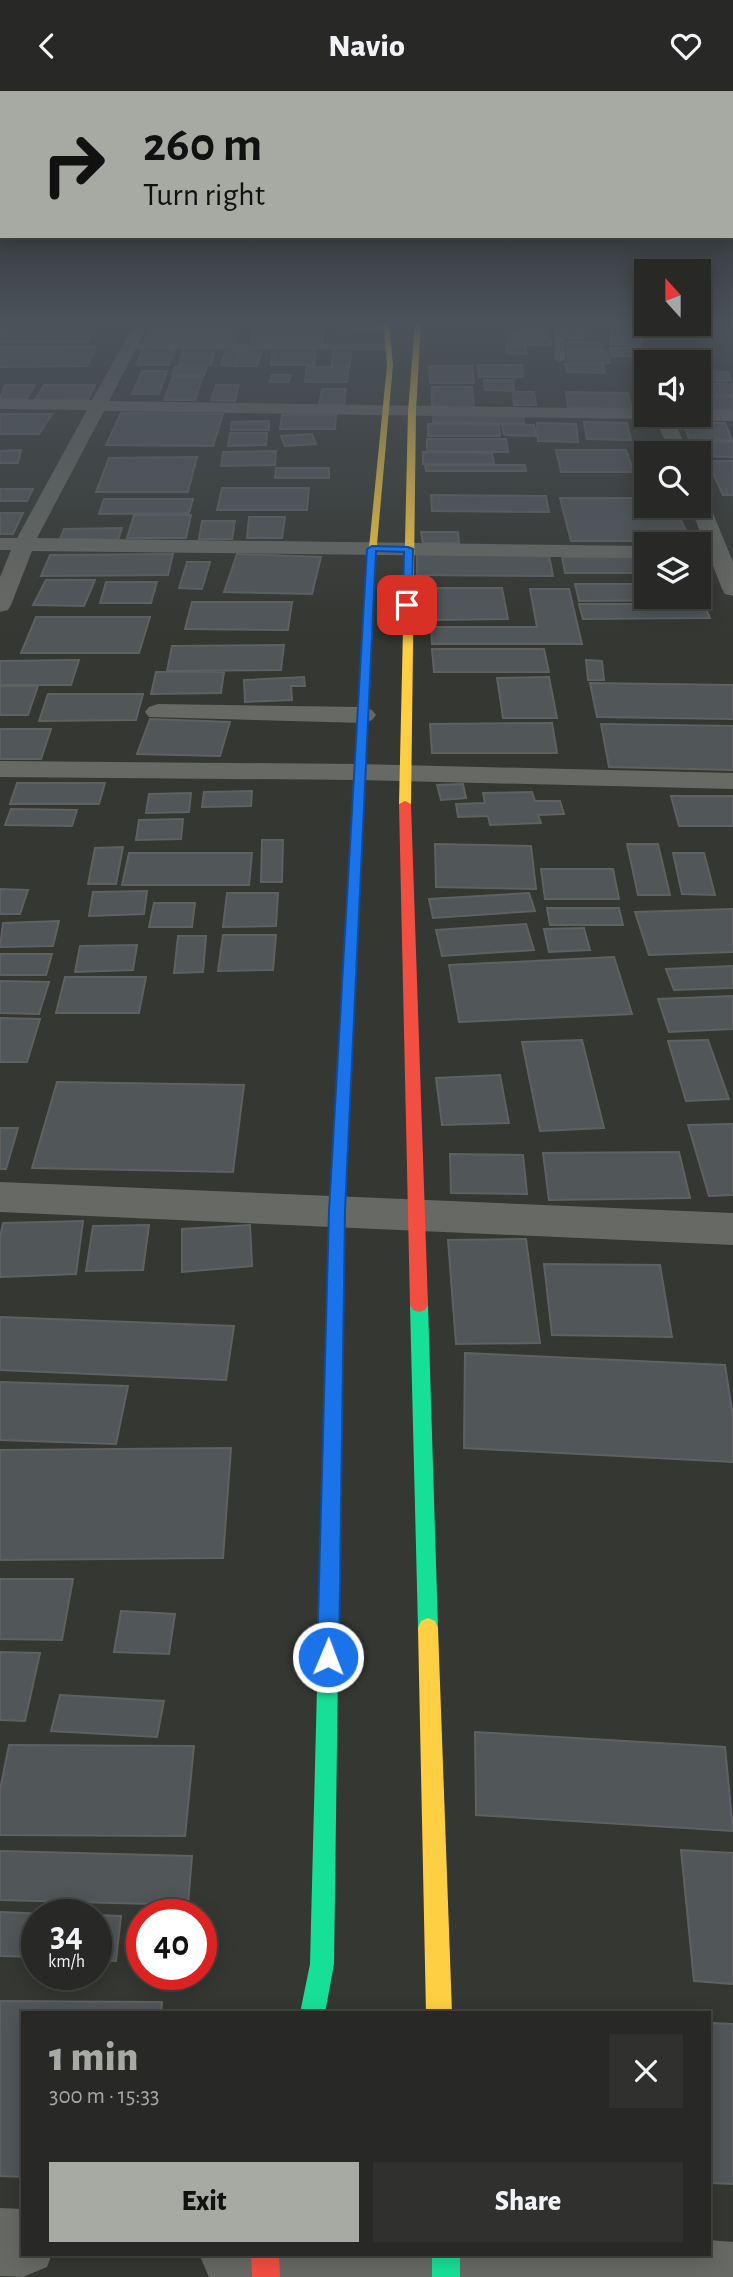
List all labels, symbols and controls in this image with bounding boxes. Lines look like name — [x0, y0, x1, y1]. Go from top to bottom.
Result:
icon: back — [28, 27, 66, 65]
icon: heart — [667, 27, 705, 65]
text: Navio — [328, 30, 405, 62]
icon: right — [28, 119, 119, 210]
text: 260 m — [143, 121, 262, 170]
text: Turn right — [143, 179, 265, 211]
north arrow — [634, 259, 710, 336]
map controls — [634, 259, 711, 609]
button: sound — [634, 350, 711, 427]
button: search — [634, 441, 711, 518]
button: layers — [634, 532, 711, 609]
pin — [377, 575, 437, 635]
icon: arrive — [388, 586, 426, 624]
position arrow — [291, 1620, 365, 1694]
speed limit sign: 40 — [126, 1899, 217, 1990]
text: 34 — [50, 1918, 83, 1953]
text: km/h — [48, 1953, 85, 1971]
button: close — [609, 2034, 683, 2108]
text: 1 min — [49, 2036, 138, 2078]
text: 300 m · 15:33 — [49, 2085, 160, 2108]
button: Exit — [49, 2162, 359, 2242]
button: Share — [373, 2162, 683, 2242]

